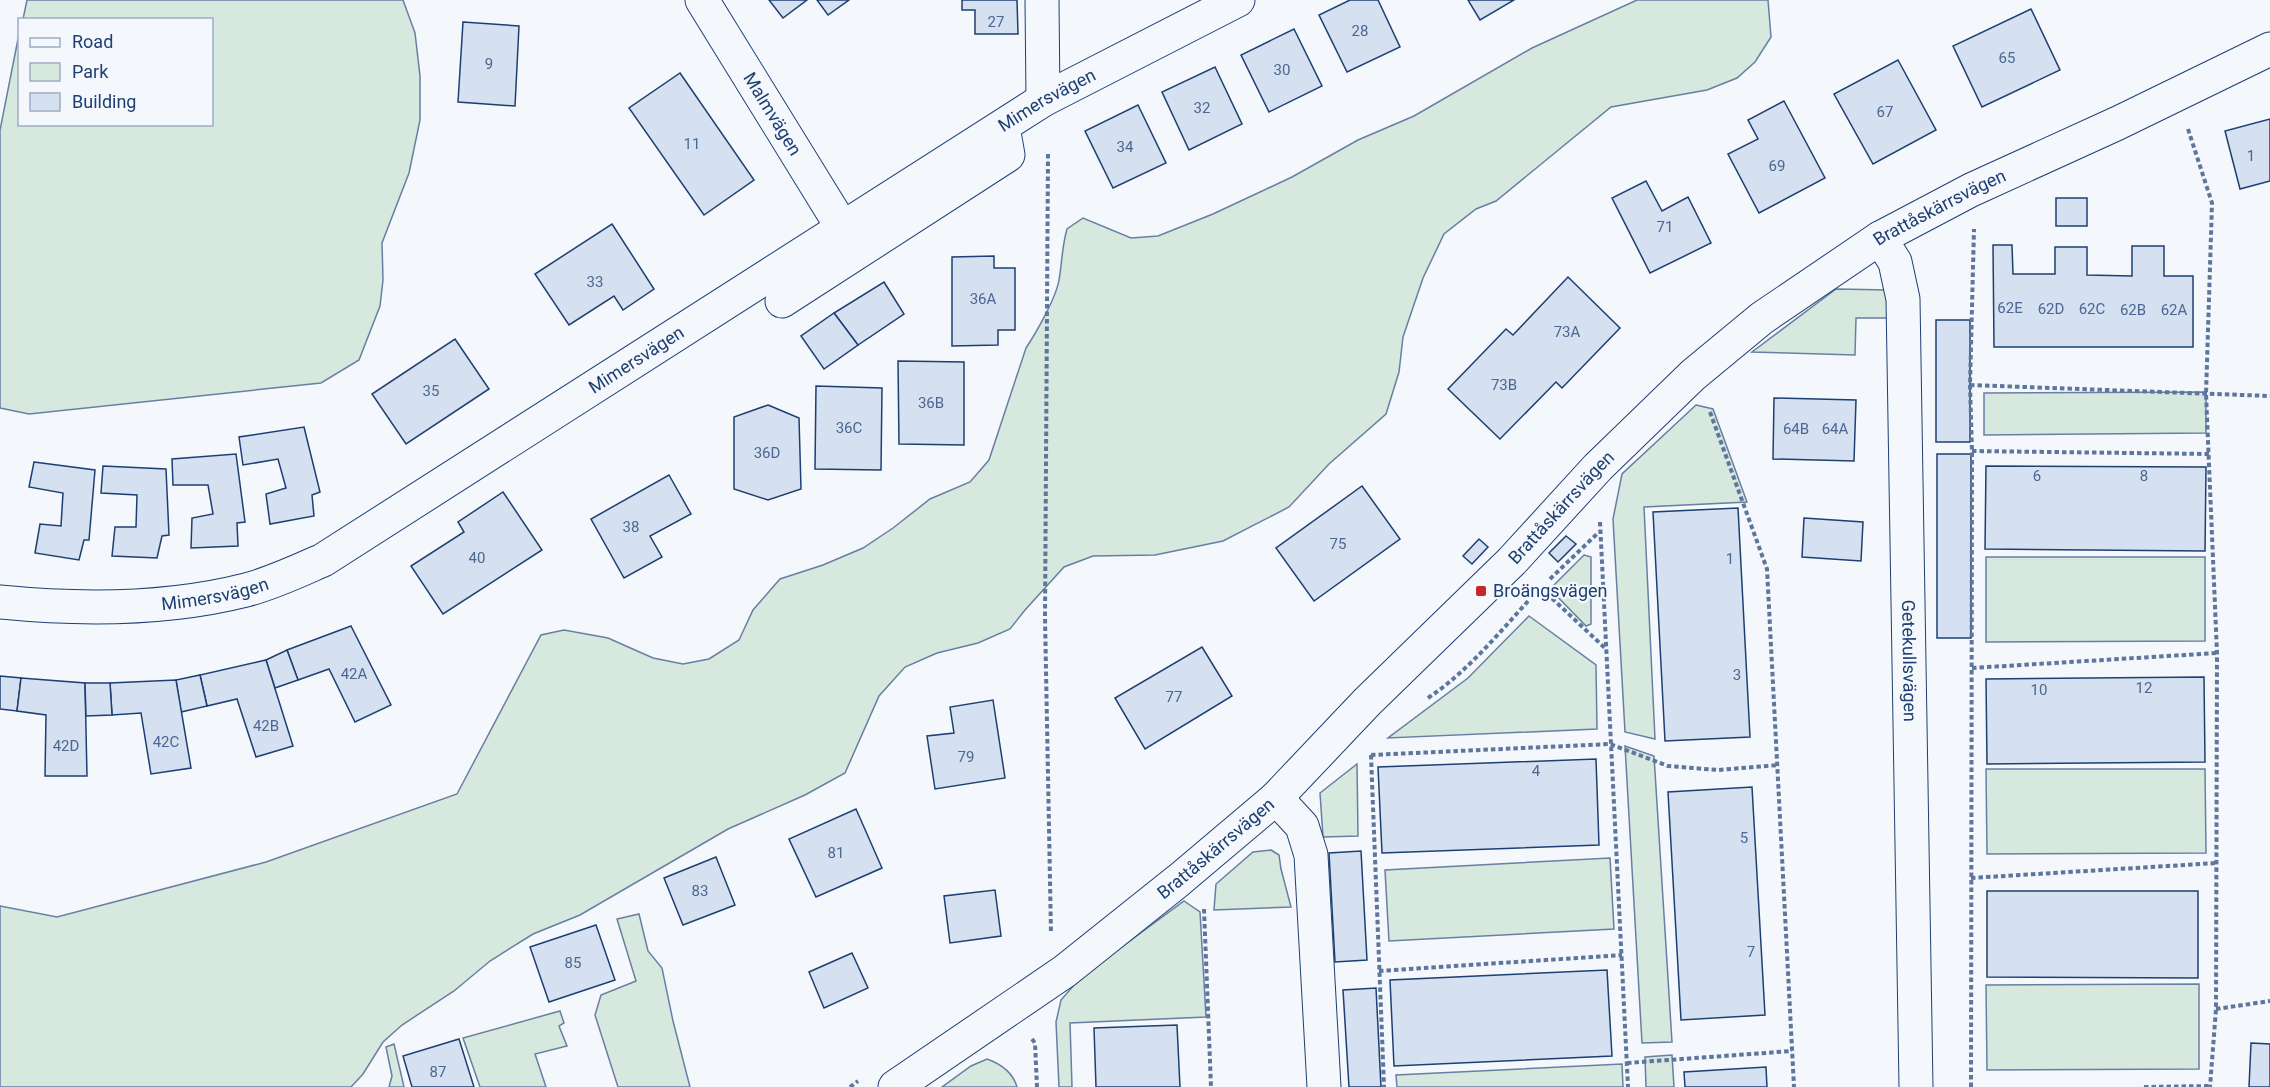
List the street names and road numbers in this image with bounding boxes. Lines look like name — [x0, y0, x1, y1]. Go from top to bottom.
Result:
street label: Mimersvägen — [994, 64, 1099, 136]
street label: Malmvägen — [739, 68, 806, 159]
street label: Brattåskärrsvägen — [1869, 165, 2009, 250]
street label: Mimersvägen — [585, 321, 688, 398]
street label: Brattåskärrsvägen — [1504, 446, 1618, 568]
street label: Mimersvägen — [160, 573, 271, 614]
street label: Getekullsvägen — [1898, 599, 1921, 722]
street label: Brattåskärrsvägen — [1153, 793, 1278, 903]

